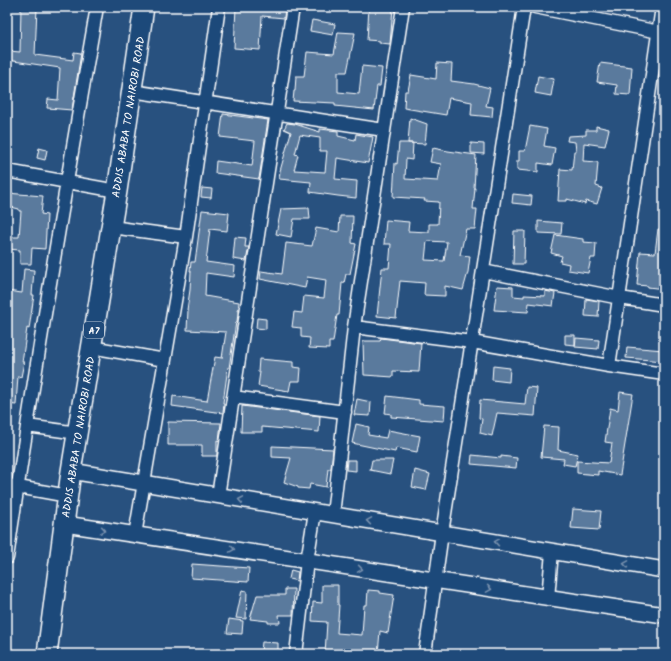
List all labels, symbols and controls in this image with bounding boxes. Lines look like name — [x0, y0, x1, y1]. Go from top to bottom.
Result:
street label: ADDIS ABABA TO NAIROBI ROAD — [107, 35, 151, 199]
road number: A7 — [84, 322, 104, 338]
street label: ADDIS ABABA TO NAIROBI ROAD — [57, 355, 101, 519]
one-way arrow — [238, 496, 244, 504]
one-way arrow — [366, 517, 372, 526]
one-way arrow — [100, 525, 107, 534]
one-way arrow — [494, 539, 500, 547]
one-way arrow — [229, 544, 235, 553]
one-way arrow — [622, 560, 629, 569]
one-way arrow — [357, 564, 364, 573]
one-way arrow — [486, 584, 492, 593]

